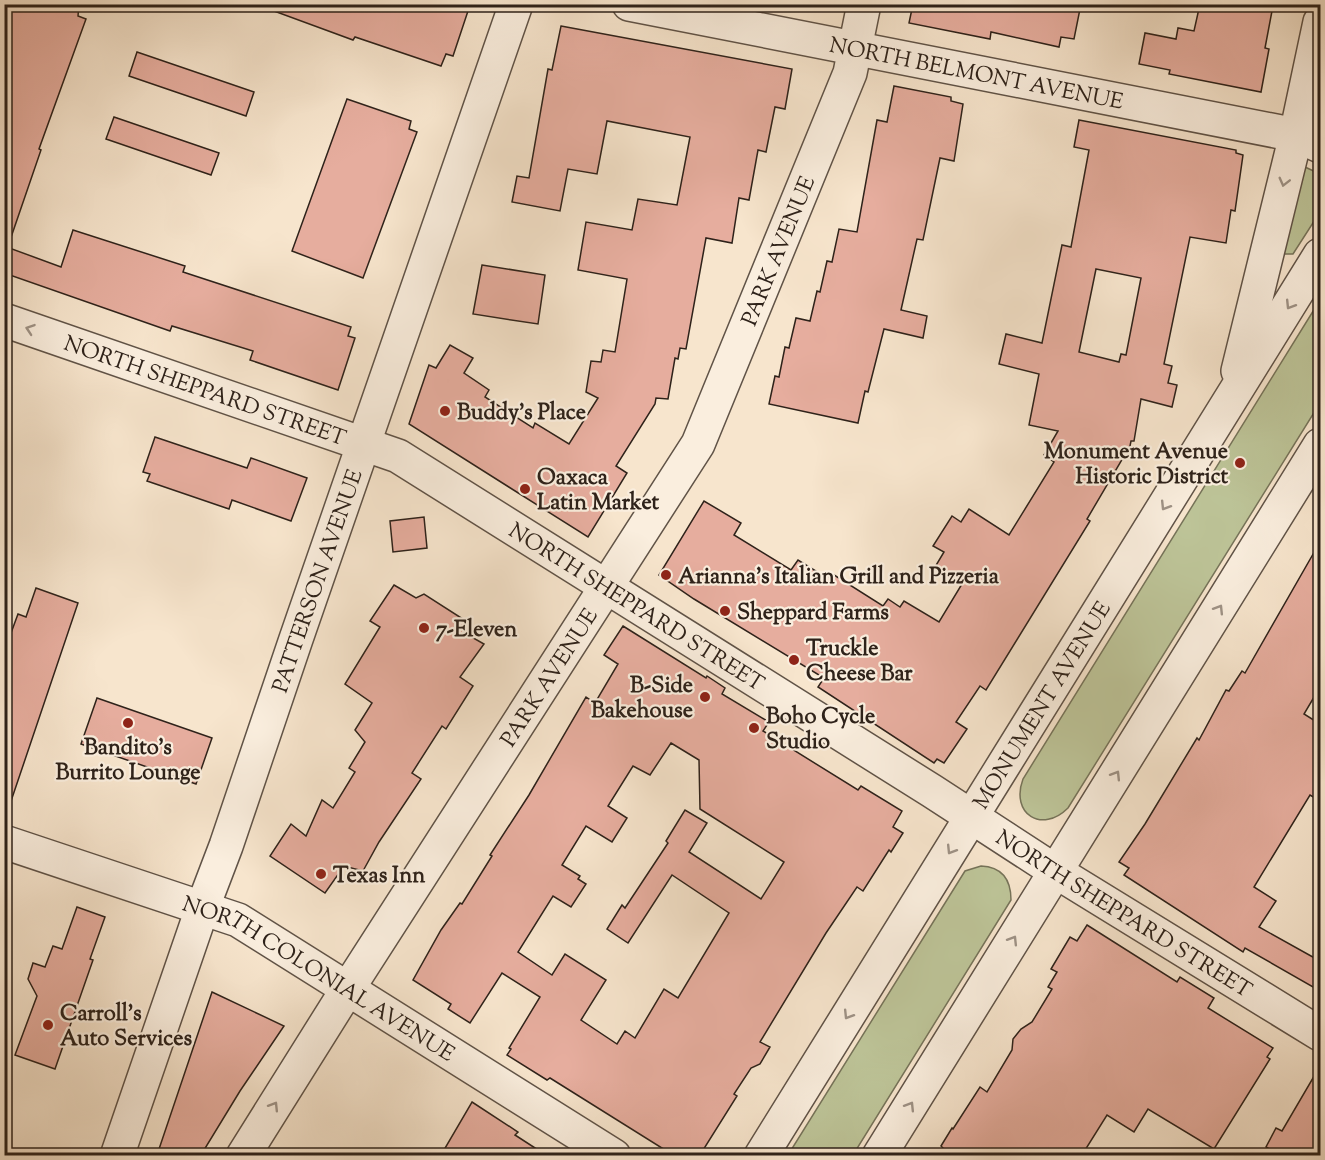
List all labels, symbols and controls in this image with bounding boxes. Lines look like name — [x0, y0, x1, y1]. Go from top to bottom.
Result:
street label: NORTH BELMONT AVENUE — [826, 31, 1126, 120]
street label: PARK AVENUE — [735, 172, 825, 331]
one-way arrow — [1279, 177, 1292, 187]
one-way arrow — [1286, 298, 1297, 309]
one-way arrow — [25, 323, 36, 336]
street label: NORTH SHEPPARD STREET — [59, 329, 350, 456]
place label: Buddy's Place — [457, 398, 586, 430]
marker: Buddy's Place — [438, 404, 452, 418]
place label: Monument Avenue Historic District — [1044, 437, 1228, 494]
marker: Monument Avenue Historic District — [1233, 456, 1247, 470]
place label: Oaxaca Latin Market — [537, 463, 660, 520]
street label: PATTERSON AVENUE — [266, 466, 373, 698]
marker: Oaxaca Latin Market — [518, 482, 532, 496]
one-way arrow — [1160, 500, 1172, 510]
street label: NORTH SHEPPARD STREET — [501, 516, 770, 701]
place label: Arianna's Italian Grill and Pizzeria — [678, 562, 1000, 594]
marker: Arianna's Italian Grill and Pizzeria — [659, 568, 673, 582]
street label: MONUMENT AVENUE — [967, 596, 1120, 817]
place label: Sheppard Farms — [737, 598, 889, 630]
street label: PARK AVENUE — [494, 603, 607, 754]
marker: Sheppard Farms — [718, 604, 732, 618]
one-way arrow — [1211, 605, 1223, 615]
place label: 7-Eleven — [436, 615, 517, 647]
marker: 7-Eleven — [417, 621, 431, 635]
place label: Truckle Cheese Bar — [806, 634, 913, 691]
marker: Truckle Cheese Bar — [787, 653, 801, 667]
place label: B-Side Bakehouse — [591, 671, 693, 728]
marker: B-Side Bakehouse — [698, 690, 712, 704]
place label: Boho Cycle Studio — [766, 702, 875, 759]
marker: Bandito's Burrito Lounge — [121, 716, 135, 730]
marker: Boho Cycle Studio — [747, 721, 761, 735]
place label: Bandito's Burrito Lounge — [55, 733, 201, 790]
one-way arrow — [1108, 770, 1119, 781]
street label: NORTH SHEPPARD STREET — [988, 823, 1258, 1008]
one-way arrow — [946, 844, 958, 854]
place label: Texas Inn — [333, 861, 425, 893]
marker: Texas Inn — [314, 867, 328, 881]
street label: NORTH COLONIAL AVENUE — [178, 890, 460, 1071]
one-way arrow — [1005, 936, 1017, 946]
place label: Carroll's Auto Services — [60, 999, 192, 1056]
one-way arrow — [843, 1009, 855, 1019]
marker: Carroll's Auto Services — [41, 1018, 55, 1032]
one-way arrow — [267, 1102, 279, 1112]
one-way arrow — [902, 1102, 914, 1112]

